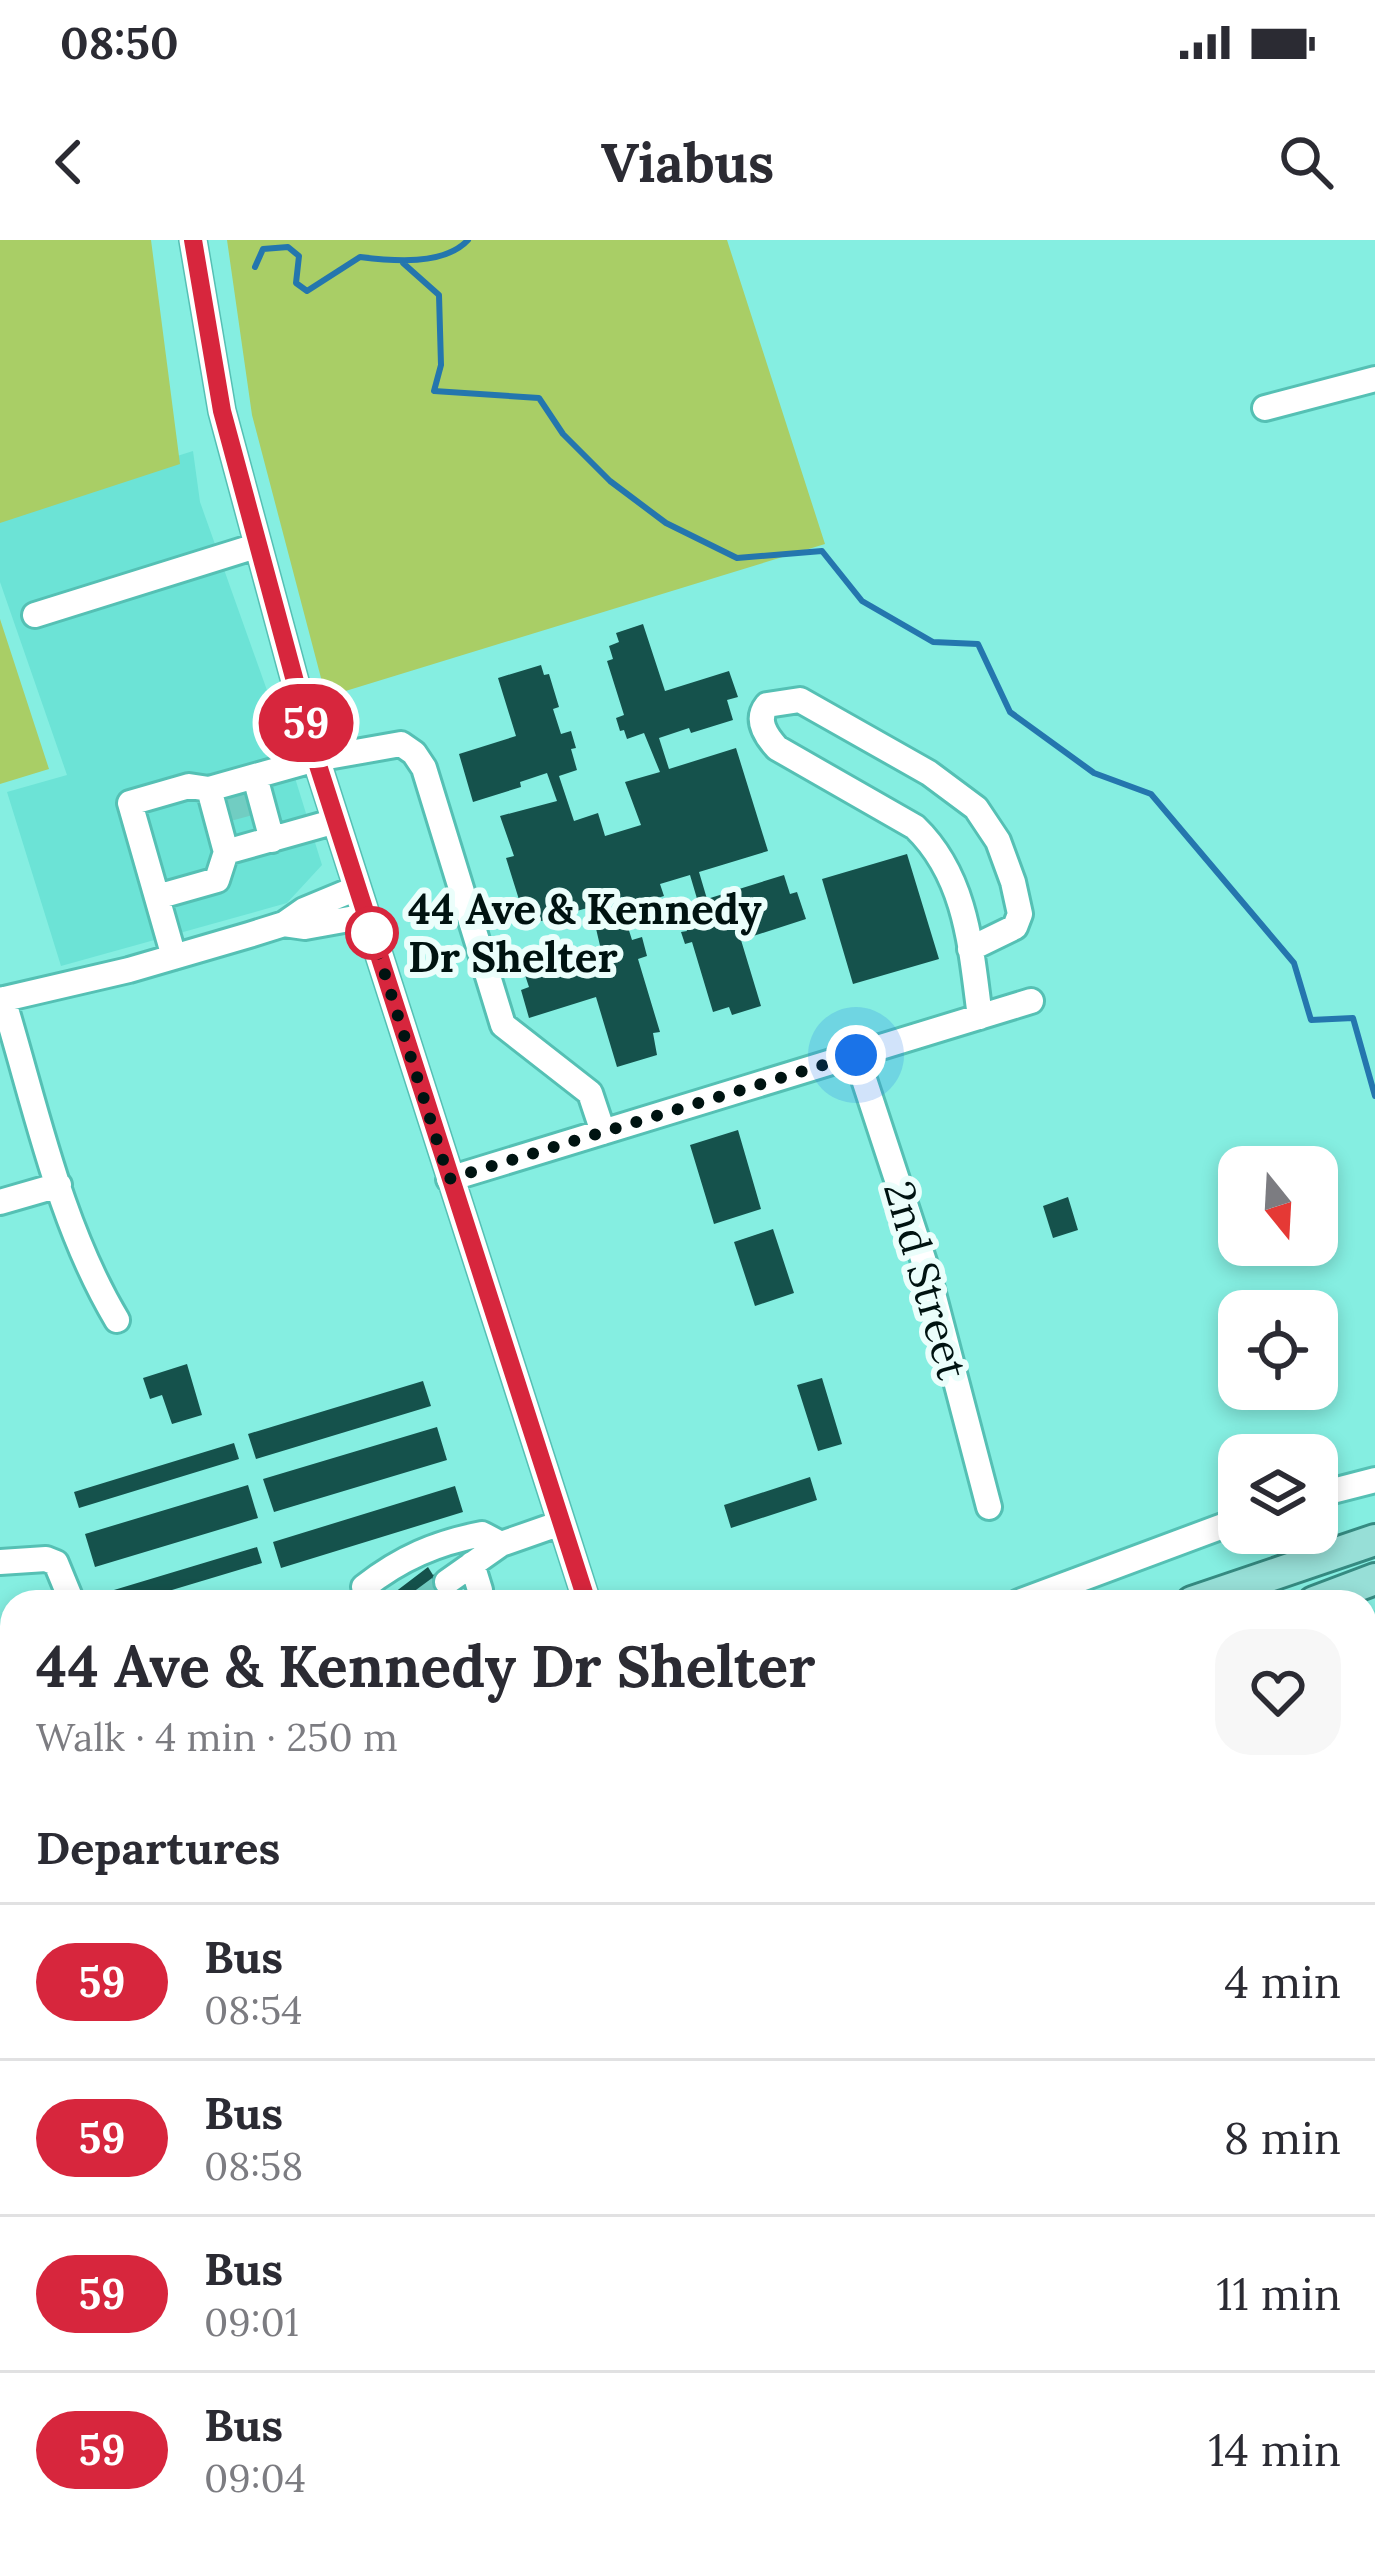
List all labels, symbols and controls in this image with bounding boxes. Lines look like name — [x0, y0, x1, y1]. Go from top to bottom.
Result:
text: 08:50 — [60, 14, 179, 71]
text: Viabus — [601, 128, 774, 197]
icon: back — [36, 129, 102, 195]
icon: search — [1273, 129, 1339, 195]
line badge: 59 — [252, 684, 360, 762]
text: 59 — [283, 696, 329, 750]
place label: 44 Ave & Kennedy Dr Shelter — [408, 882, 762, 984]
marker: 44 Ave & Kennedy Dr Shelter — [347, 908, 397, 958]
your location — [826, 1025, 886, 1085]
north arrow — [1218, 1146, 1338, 1266]
map controls — [1218, 1146, 1338, 1554]
street label: 2nd Street — [872, 1175, 980, 1386]
button: locate — [1218, 1290, 1338, 1410]
button: layers — [1218, 1434, 1338, 1554]
button: heart — [1215, 1629, 1341, 1755]
text: 44 Ave & Kennedy Dr Shelter — [36, 1630, 815, 1703]
text: Walk · 4 min · 250 m — [36, 1712, 398, 1762]
text: Departures — [36, 1819, 280, 1876]
text: Bus — [204, 1928, 283, 1985]
text: 4 min — [1225, 1953, 1341, 2010]
text: 59 — [79, 1955, 125, 2009]
text: 08:54 — [204, 1985, 302, 2035]
text: Bus — [204, 2084, 283, 2141]
text: 8 min — [1224, 2109, 1341, 2166]
text: 59 — [79, 2111, 125, 2165]
text: 08:58 — [204, 2141, 303, 2191]
text: Bus — [204, 2240, 283, 2297]
text: 11 min — [1216, 2265, 1341, 2322]
text: 59 — [79, 2267, 125, 2321]
text: 09:01 — [204, 2297, 299, 2347]
text: Bus — [204, 2396, 283, 2453]
text: 14 min — [1208, 2421, 1341, 2478]
text: 59 — [79, 2423, 125, 2477]
text: 09:04 — [204, 2453, 306, 2503]

